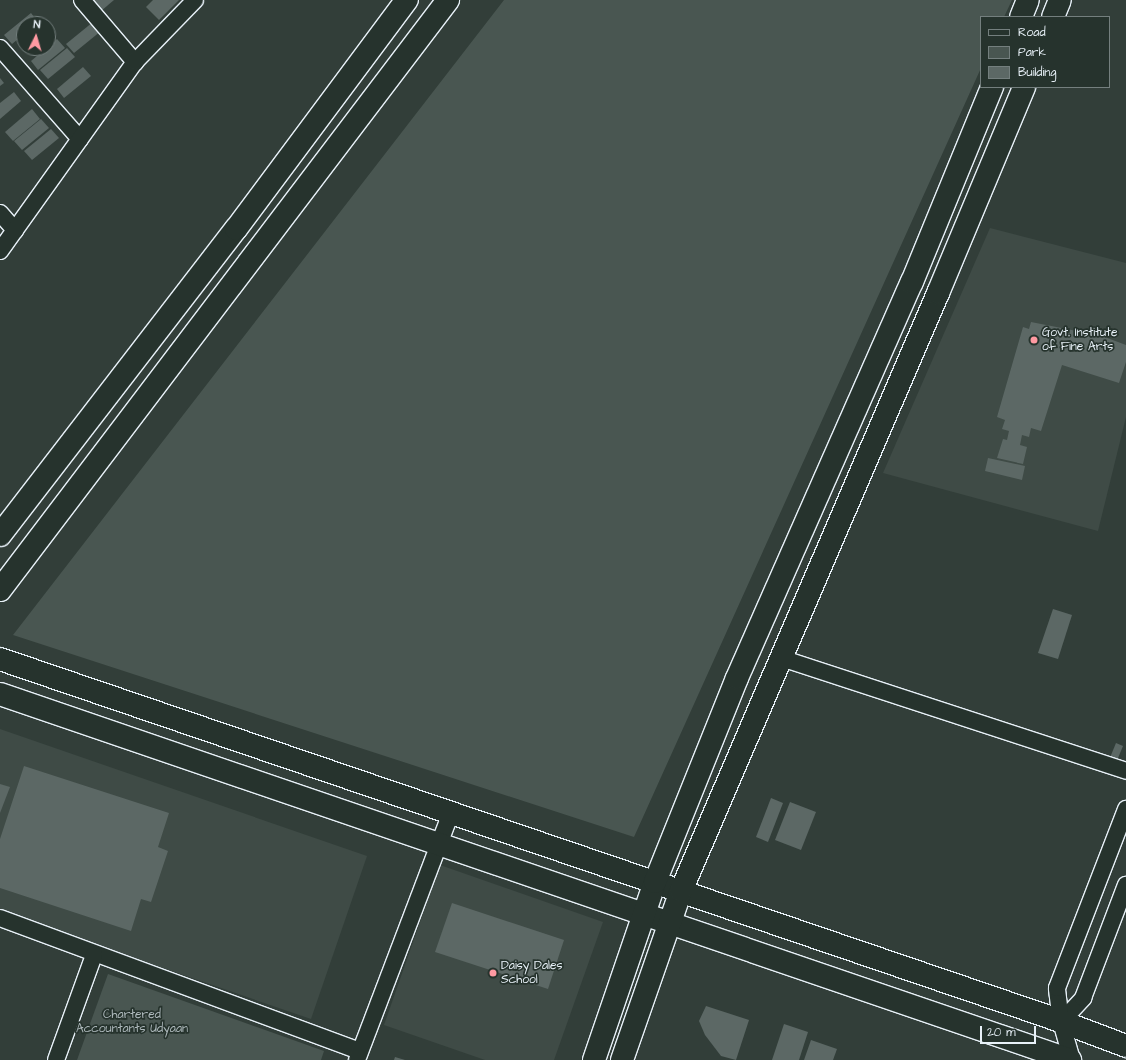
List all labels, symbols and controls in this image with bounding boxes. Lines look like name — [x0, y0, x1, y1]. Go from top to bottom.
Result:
north arrow — [16, 16, 56, 56]
legend — [980, 16, 1110, 88]
text: N — [33, 17, 41, 32]
text: Road — [1018, 24, 1046, 41]
text: Park — [1018, 44, 1046, 61]
text: Building — [1018, 64, 1056, 81]
place label: Govt. Institute of Fine Arts — [1042, 326, 1117, 354]
marker: Govt. Institute of Fine Arts — [1029, 335, 1039, 345]
place label: Daisy Dales School — [501, 959, 562, 987]
marker: Daisy Dales School — [488, 968, 498, 978]
park label: Chartered Accountants Udyaan — [76, 1008, 188, 1036]
scale bar — [982, 1018, 1038, 1044]
text: 20 m — [987, 1024, 1016, 1041]

